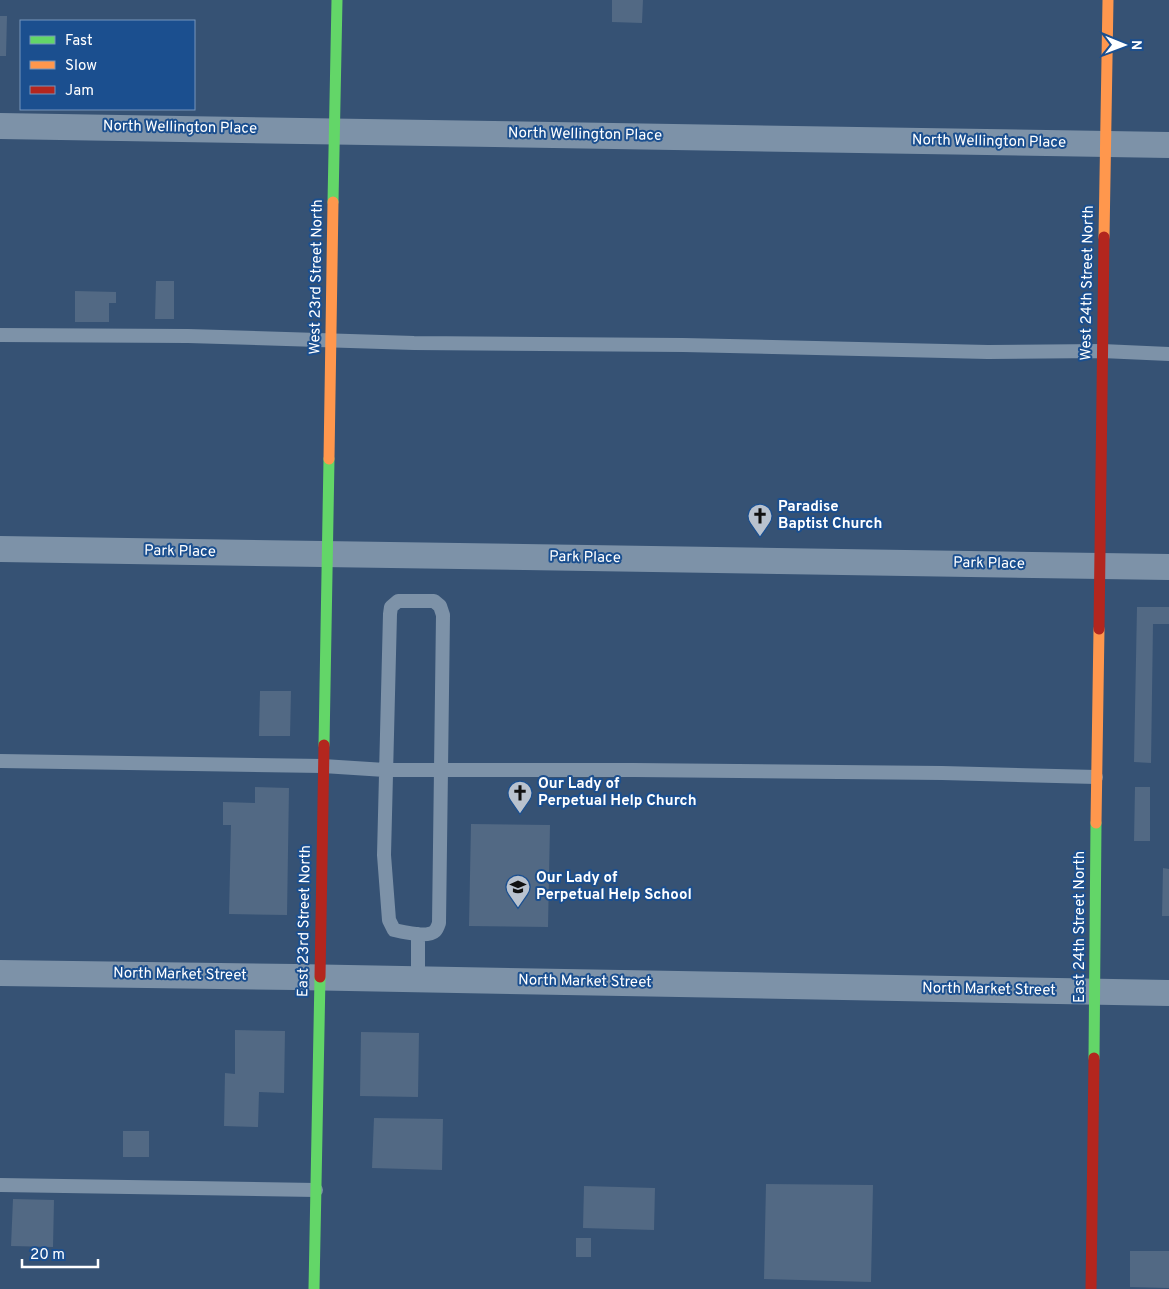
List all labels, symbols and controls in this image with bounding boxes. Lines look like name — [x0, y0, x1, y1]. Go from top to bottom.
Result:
legend — [20, 20, 195, 110]
north arrow — [1099, 20, 1149, 70]
text: Fast — [65, 32, 93, 51]
text: N — [1127, 40, 1144, 50]
text: Slow — [65, 57, 97, 76]
text: Jam — [65, 82, 94, 101]
street label: North Wellington Place — [103, 117, 257, 139]
street label: North Wellington Place — [508, 124, 662, 146]
street label: North Wellington Place — [912, 131, 1066, 153]
street label: West 23rd Street North — [306, 199, 328, 355]
street label: West 24th Street North — [1077, 205, 1099, 361]
place label: Paradise Baptist Church — [778, 498, 882, 534]
church icon: Paradise Baptist Church — [747, 503, 773, 537]
street label: Park Place — [144, 542, 216, 562]
street label: Park Place — [549, 548, 621, 568]
street label: Park Place — [953, 554, 1025, 574]
place label: Our Lady of Perpetual Help Church — [538, 775, 697, 811]
church icon: Our Lady of Perpetual Help Church — [507, 780, 533, 814]
street label: East 23rd Street North — [294, 845, 316, 997]
street label: East 24th Street North — [1071, 851, 1090, 1003]
place label: Our Lady of Perpetual Help School — [536, 869, 692, 905]
school or university icon: Our Lady of Perpetual Help School — [505, 874, 531, 908]
street label: North Market Street — [113, 964, 247, 986]
street label: North Market Street — [518, 971, 652, 993]
street label: North Market Street — [922, 979, 1056, 1001]
scale bar — [22, 1236, 99, 1268]
text: 20 m — [30, 1246, 65, 1265]

